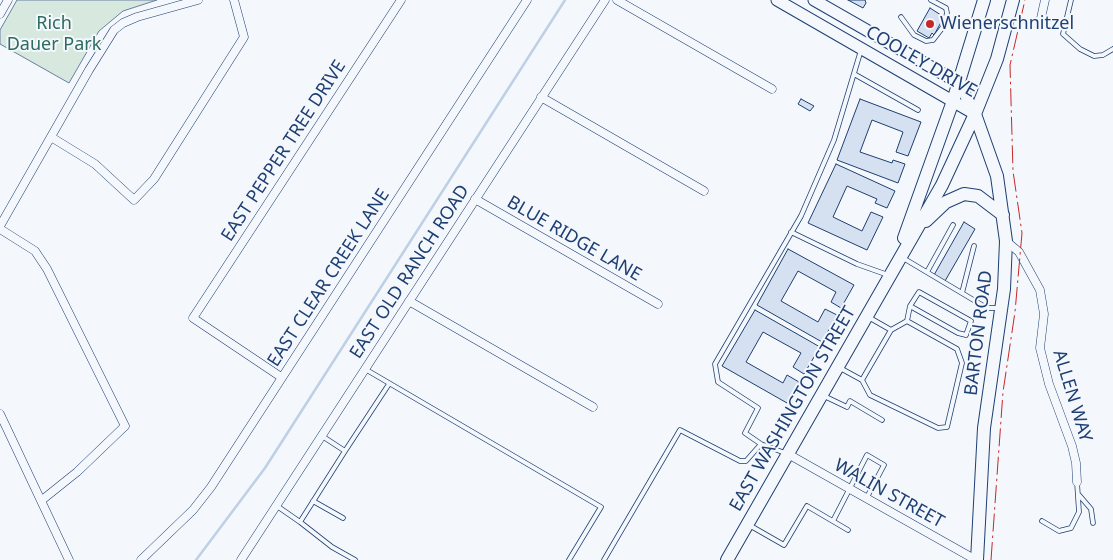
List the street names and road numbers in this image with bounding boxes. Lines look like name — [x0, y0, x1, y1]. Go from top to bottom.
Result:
street label: COOLEY DRIVE — [862, 21, 980, 103]
street label: EAST PEPPER TREE DRIVE — [217, 56, 351, 246]
street label: EAST OLD RANCH ROAD — [346, 181, 474, 363]
street label: EAST CLEAR CREEK LANE — [263, 185, 395, 371]
street label: BLUE RIDGE LANE — [503, 192, 645, 286]
street label: BARTON ROAD — [961, 269, 997, 397]
street label: EAST WASHINGTON STREET — [725, 303, 861, 515]
street label: ALLEN WAY — [1048, 347, 1096, 445]
street label: WALIN STREET — [830, 455, 948, 533]

